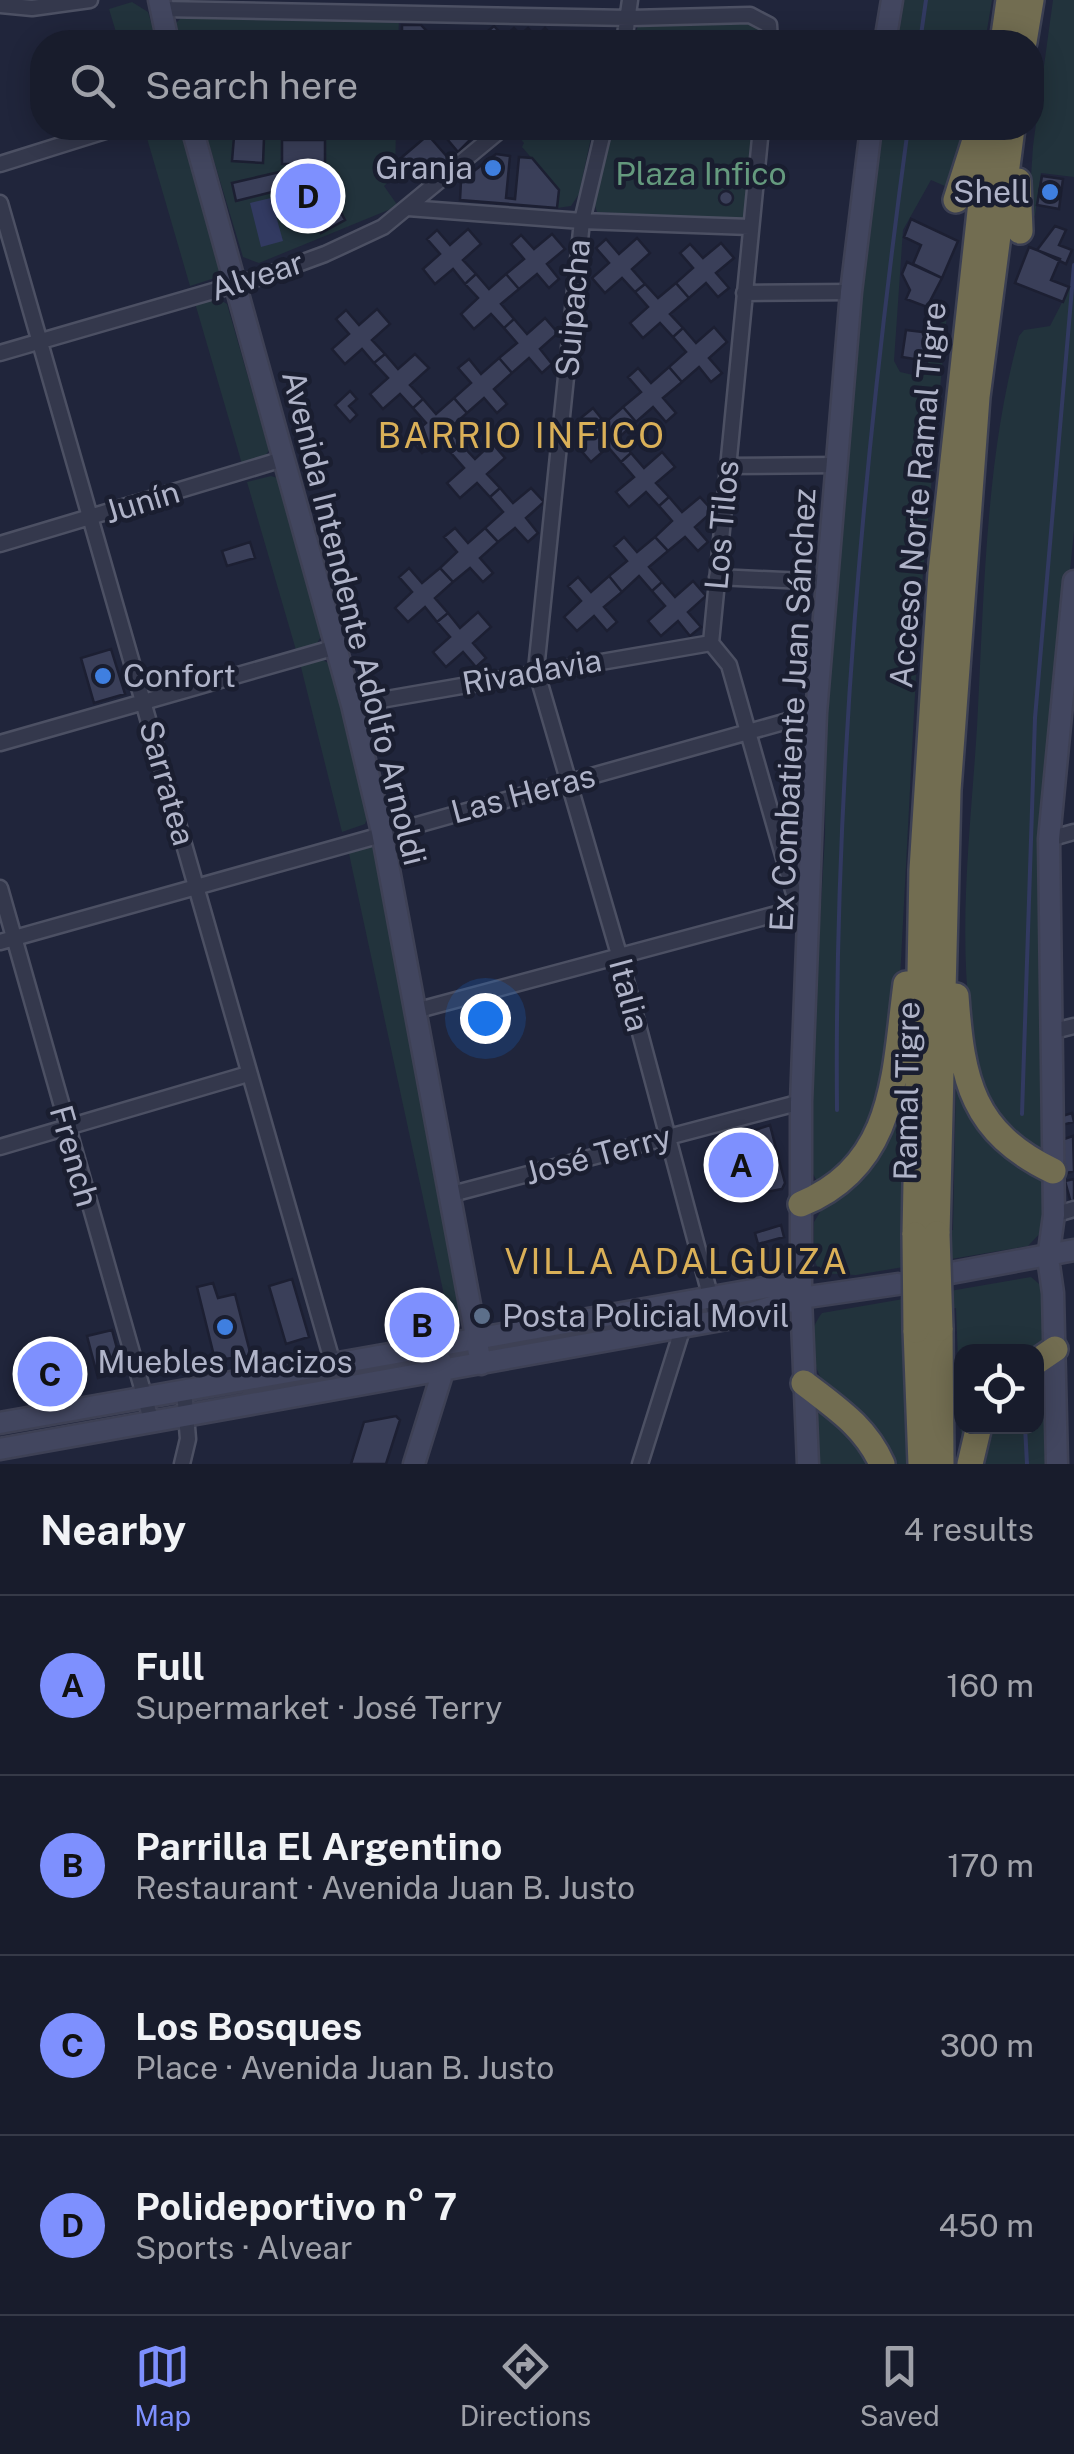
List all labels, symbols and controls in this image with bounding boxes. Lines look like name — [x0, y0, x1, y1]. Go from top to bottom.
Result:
search box — [30, 30, 1044, 140]
icon: search — [65, 58, 120, 113]
text: Search here — [145, 63, 358, 108]
place label: Granja — [375, 149, 473, 186]
park label: Plaza Infico — [615, 155, 787, 192]
marker: Granja — [482, 157, 504, 179]
pin: D — [276, 158, 340, 234]
place label: Shell — [953, 173, 1030, 210]
marker: Shell — [1039, 181, 1061, 203]
street label: Suipacha — [548, 238, 597, 378]
street label: Alvear — [206, 243, 308, 308]
street label: Acceso Norte Ramal Tigre — [882, 300, 953, 690]
street label: Avenida Intendente Adolfo Arnoldi — [275, 367, 434, 869]
district label: BARRIO INFICO — [378, 415, 666, 456]
street label: Los Tilos — [697, 459, 746, 591]
street label: Junín — [100, 473, 184, 530]
street label: Ex Combatiente Juan Sánchez — [762, 487, 823, 933]
street label: Rivadavia — [459, 641, 604, 702]
place label: Confort — [123, 657, 236, 694]
marker: Confort — [92, 665, 114, 687]
street label: Sarratea — [132, 716, 203, 850]
street label: Las Heras — [447, 757, 599, 830]
street label: Italia — [602, 954, 657, 1035]
your location — [460, 993, 511, 1044]
street label: Ramal Tigre — [886, 1001, 927, 1181]
street label: French — [42, 1101, 107, 1211]
street label: José Terry — [521, 1117, 675, 1192]
pin: A — [708, 1128, 774, 1202]
district label: VILLA ADALGUIZA — [504, 1241, 850, 1282]
pin: B — [390, 1288, 454, 1362]
place label: Posta Policial Movil — [502, 1297, 790, 1334]
marker: Posta Policial Movil — [471, 1305, 493, 1327]
marker: Muebles Macizos — [214, 1316, 236, 1338]
pin: C — [18, 1336, 82, 1412]
place label: Muebles Macizos — [97, 1343, 353, 1380]
map controls — [954, 1344, 1044, 1434]
button: locate — [954, 1344, 1044, 1434]
text: Nearby — [40, 1505, 186, 1554]
text: 4 results — [904, 1511, 1034, 1548]
text: Full — [135, 1644, 205, 1689]
text: A — [61, 1667, 84, 1704]
text: 160 m — [946, 1667, 1034, 1704]
text: Supermarket · José Terry — [135, 1689, 502, 1726]
text: Parrilla El Argentino — [135, 1824, 502, 1869]
text: B — [62, 1847, 83, 1884]
text: 170 m — [947, 1847, 1034, 1884]
text: Restaurant · Avenida Juan B. Justo — [135, 1869, 635, 1906]
text: Los Bosques — [135, 2004, 362, 2049]
text: C — [61, 2027, 84, 2064]
text: 300 m — [940, 2027, 1034, 2064]
text: Place · Avenida Juan B. Justo — [135, 2049, 554, 2086]
text: Polideportivo n° 7 — [135, 2184, 457, 2229]
text: D — [61, 2207, 84, 2244]
text: 450 m — [939, 2207, 1034, 2244]
text: Sports · Alvear — [135, 2229, 353, 2266]
tab: Map — [134, 2339, 191, 2432]
tab: Directions — [460, 2339, 591, 2432]
tab: Saved — [860, 2339, 940, 2432]

